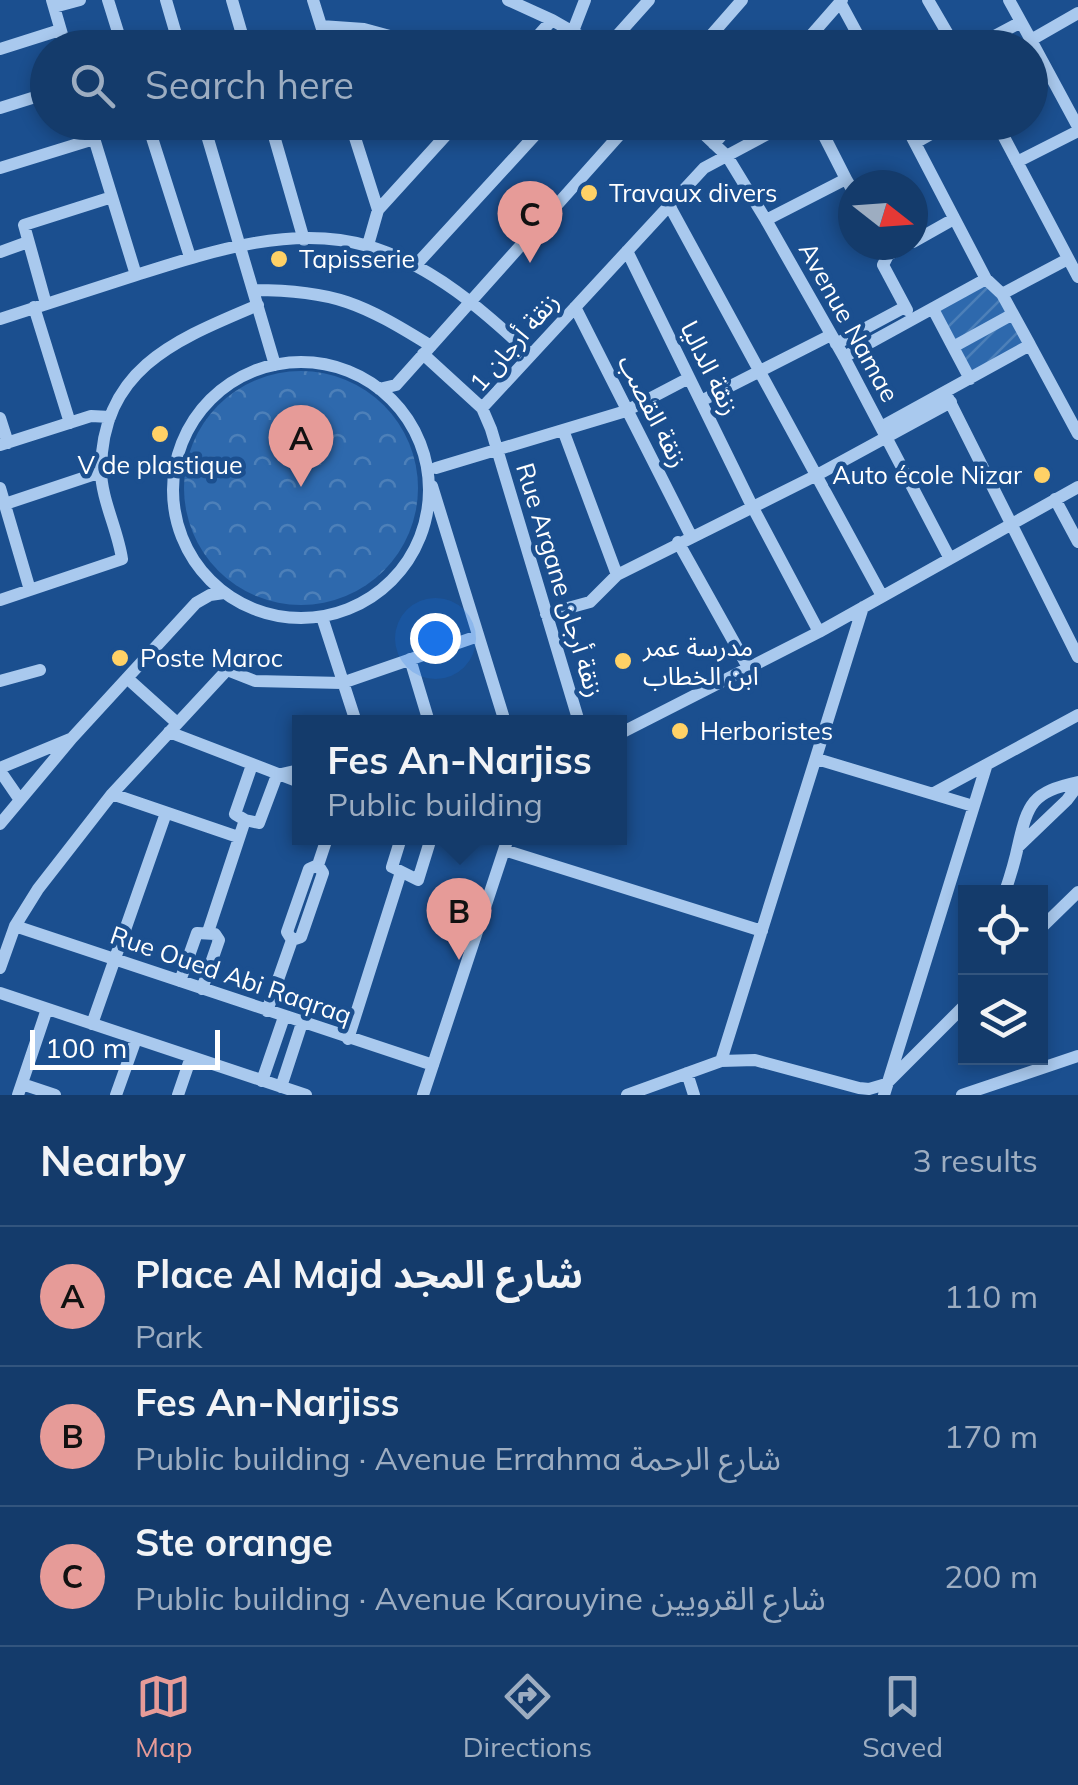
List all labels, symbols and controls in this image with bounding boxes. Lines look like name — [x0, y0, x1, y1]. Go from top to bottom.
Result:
search box — [30, 30, 1048, 140]
icon: search — [65, 58, 120, 113]
text: Search here — [145, 61, 354, 109]
north arrow — [838, 170, 928, 260]
place label: Travaux divers — [609, 177, 777, 208]
pin: C — [498, 180, 562, 263]
marker: Travaux divers — [578, 182, 600, 204]
street label: Avenue Namae — [793, 236, 906, 407]
place label: Tapisserie — [299, 243, 415, 274]
marker: Tapisserie — [268, 248, 290, 270]
street label: زنقة أرجان 1 — [462, 286, 565, 397]
street label: زنقة الداليا — [674, 316, 747, 420]
street label: زنقة القصب — [612, 349, 695, 472]
pin: A — [268, 404, 334, 487]
marker: V de plastique — [149, 423, 171, 445]
place label: V de plastique — [77, 449, 243, 480]
street label: Rue Argane زنقة أرجان — [510, 459, 611, 701]
place label: Auto école Nizar — [832, 459, 1022, 490]
marker: Auto école Nizar — [1031, 464, 1053, 486]
your location — [410, 613, 461, 664]
place label: مدرسة عمر ابن الخطاب — [642, 631, 759, 691]
place label: Poste Maroc — [140, 642, 283, 673]
marker: Poste Maroc — [109, 647, 131, 669]
marker: مدرسة عمر ابن الخطاب — [612, 650, 634, 672]
popup — [292, 715, 627, 845]
place label: Herboristes — [700, 715, 833, 746]
marker: Herboristes — [669, 720, 691, 742]
text: Fes An-Narjiss — [327, 736, 592, 784]
text: Public building — [327, 784, 543, 824]
pin: B — [426, 878, 492, 960]
map controls — [958, 885, 1048, 1065]
button: locate — [958, 885, 1048, 975]
street label: Rue Oued Abi Raqraq — [107, 919, 356, 1030]
button: layers — [958, 975, 1048, 1065]
scale bar — [30, 1025, 220, 1070]
text: 100 m — [45, 1030, 127, 1065]
text: Nearby — [40, 1134, 186, 1187]
text: 3 results — [913, 1140, 1038, 1180]
text: Place Al Majd شارع المجد — [135, 1250, 583, 1298]
text: A — [60, 1276, 85, 1316]
text: 110 m — [944, 1276, 1038, 1316]
text: Park — [135, 1316, 202, 1356]
text: Fes An-Narjiss — [135, 1378, 399, 1426]
text: B — [61, 1416, 84, 1456]
text: 170 m — [944, 1416, 1038, 1456]
text: Public building · Avenue Errahma شارع الرحمة — [135, 1438, 781, 1478]
text: Ste orange — [135, 1518, 333, 1566]
text: C — [62, 1556, 83, 1596]
text: 200 m — [944, 1556, 1038, 1596]
text: Public building · Avenue Karouyine شارع القرويين — [135, 1578, 826, 1618]
tab: Map — [135, 1669, 193, 1764]
tab: Directions — [463, 1669, 592, 1764]
tab: Saved — [862, 1669, 943, 1764]

